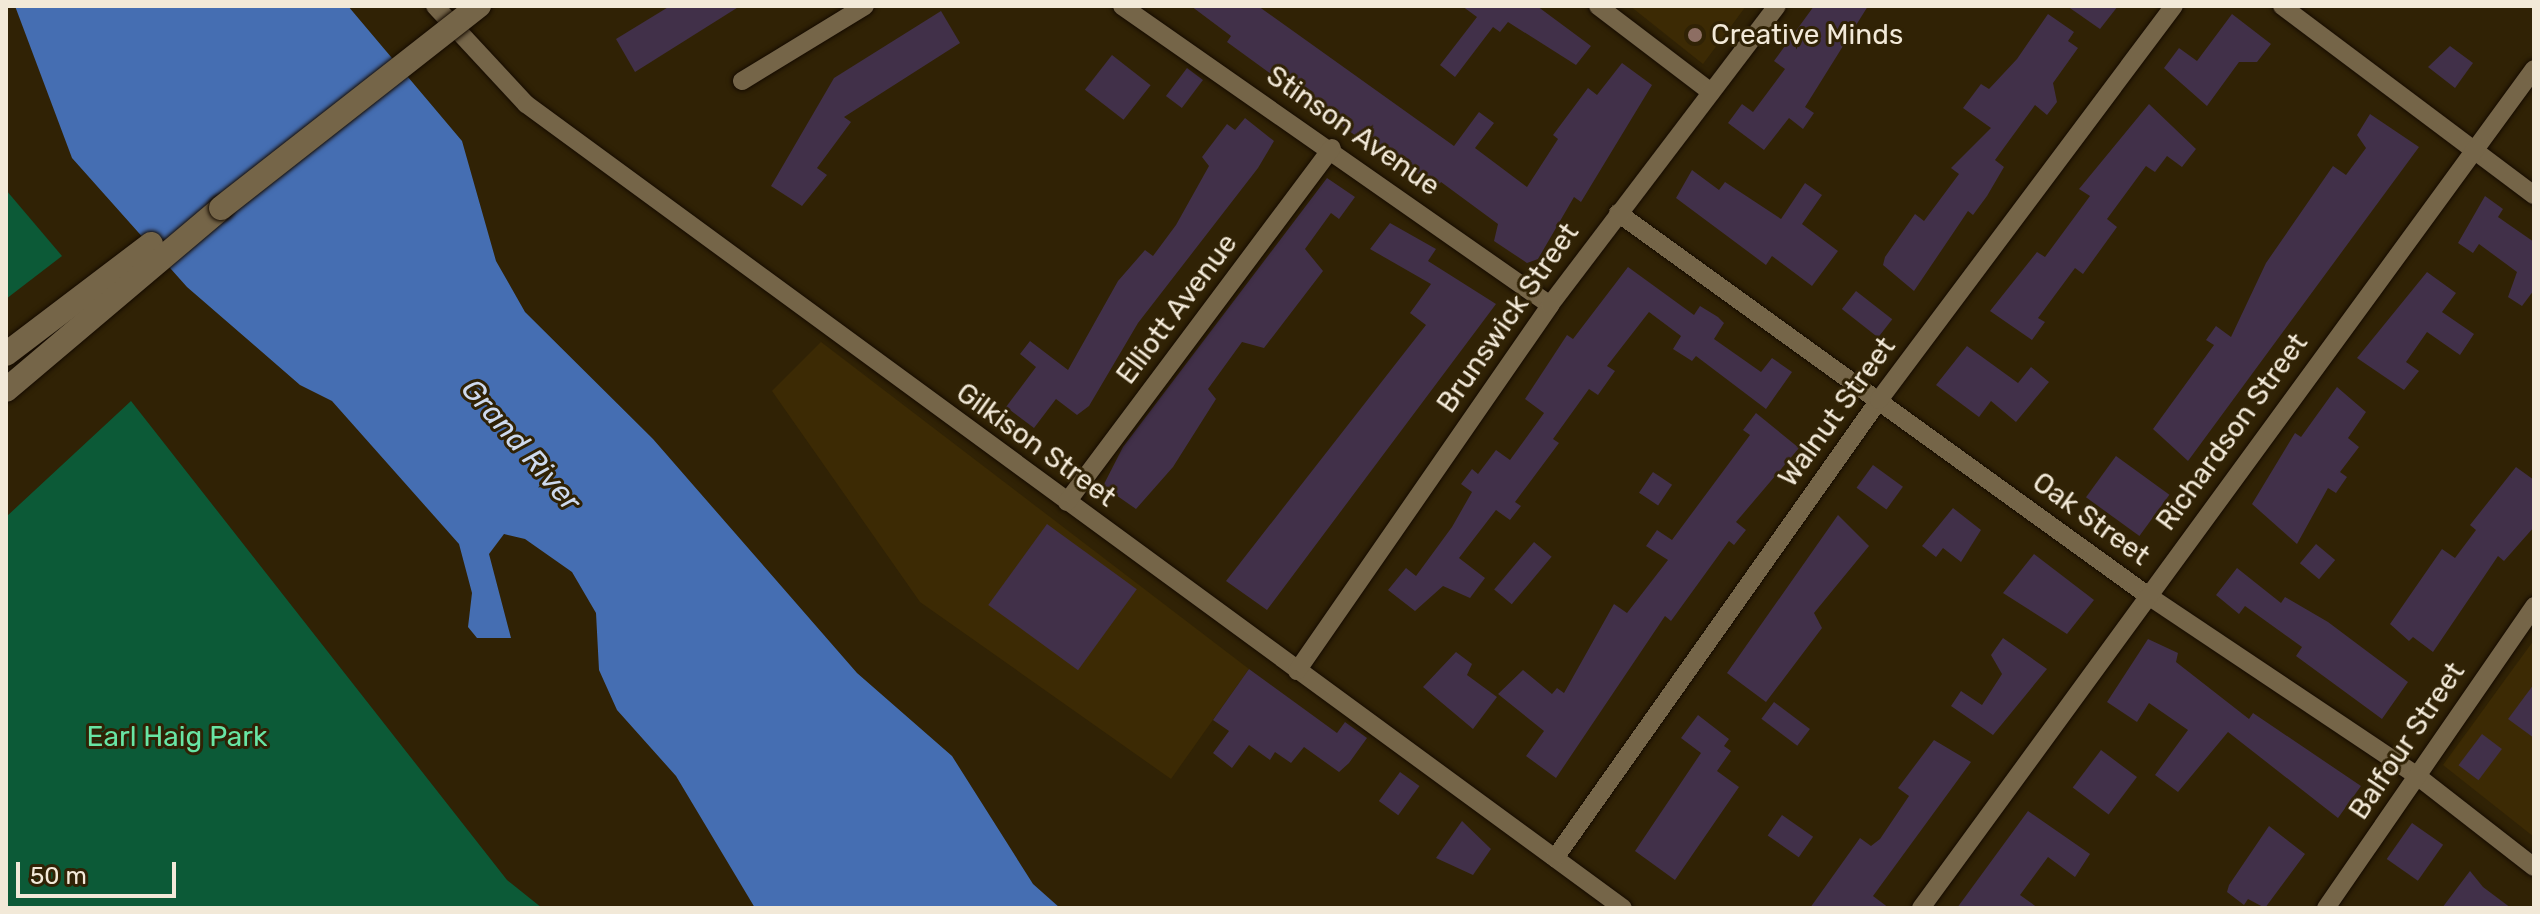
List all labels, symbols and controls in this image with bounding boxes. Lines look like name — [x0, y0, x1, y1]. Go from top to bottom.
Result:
place label: Creative Minds — [1711, 18, 1903, 52]
marker: Creative Minds — [1686, 26, 1704, 44]
street label: Stinson Avenue — [1260, 59, 1446, 203]
street label: Brunswick Street — [1430, 217, 1586, 419]
street label: Elliott Avenue — [1109, 227, 1245, 391]
street label: Richardson Street — [2149, 327, 2315, 537]
street label: Walnut Street — [1771, 331, 1903, 493]
water label: Grand River — [454, 371, 588, 519]
street label: Gilkison Street — [950, 376, 1122, 514]
street label: Oak Street — [2026, 465, 2156, 573]
street label: Balfour Street — [2342, 656, 2472, 826]
park label: Earl Haig Park — [87, 720, 267, 754]
scale bar — [20, 846, 180, 896]
text: 50 m — [30, 862, 87, 890]

